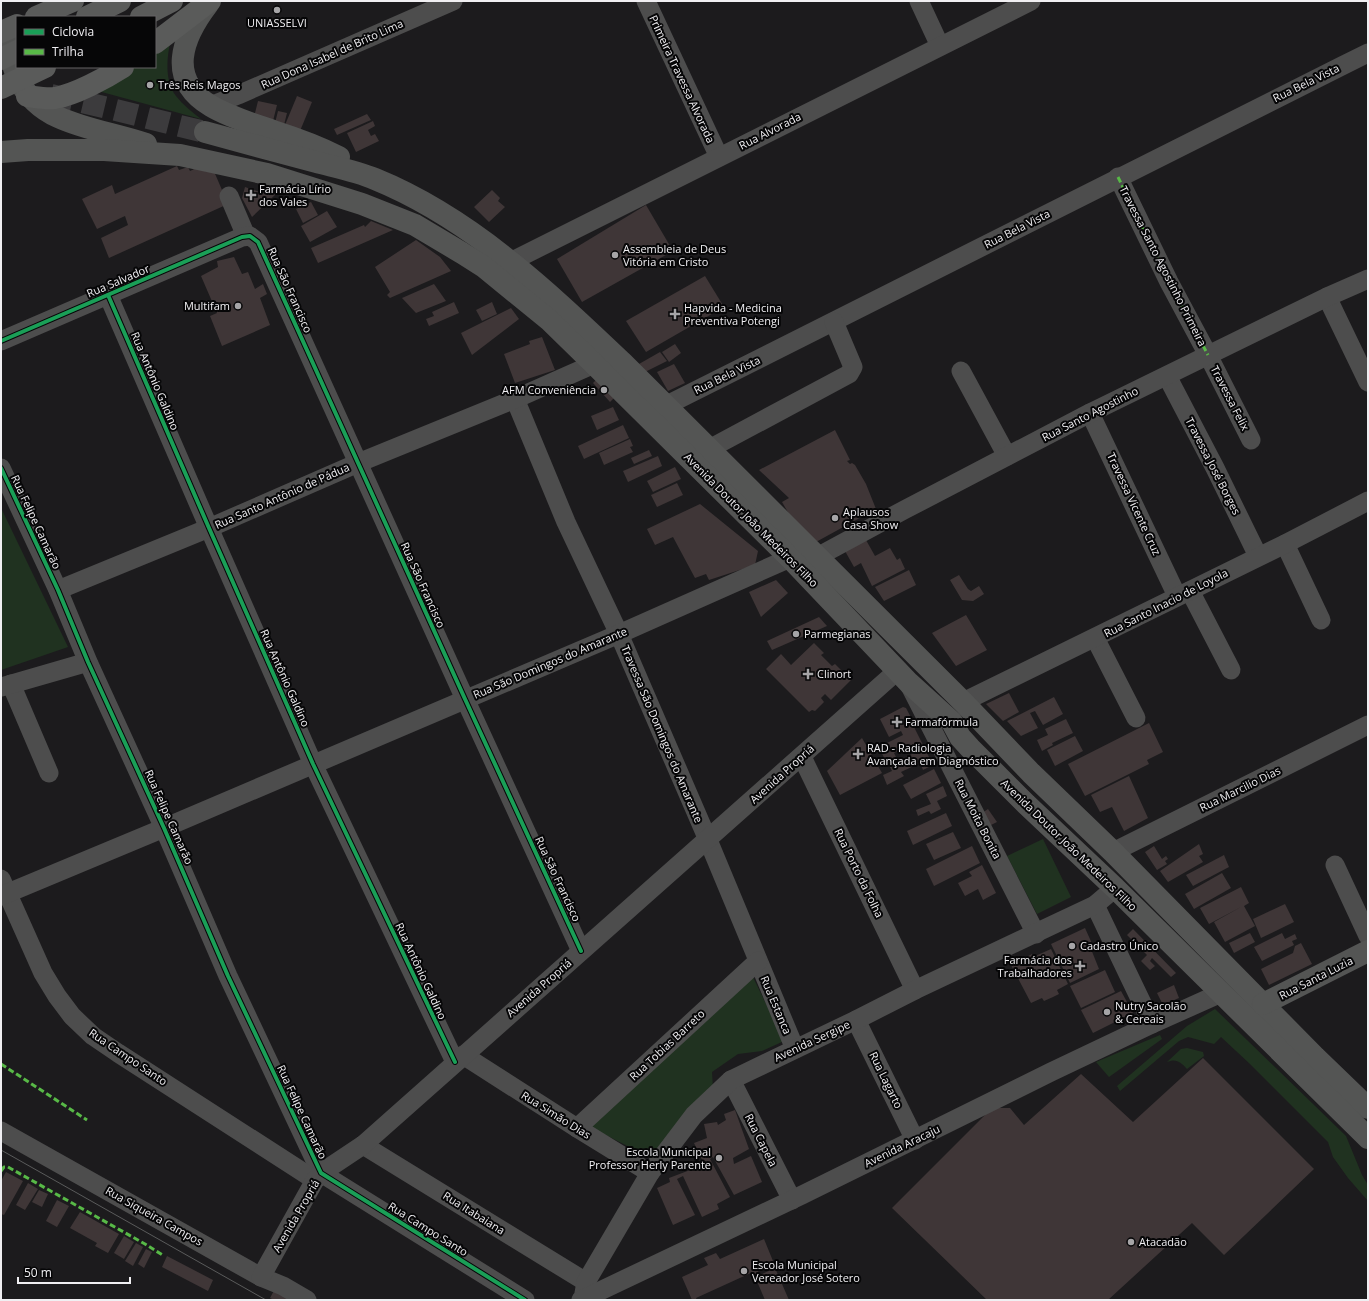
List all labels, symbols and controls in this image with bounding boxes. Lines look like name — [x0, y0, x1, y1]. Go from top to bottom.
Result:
marker: UNIASSELVI — [272, 5, 282, 15]
street label: Primeira Travessa Alvorada — [646, 12, 719, 145]
place label: UNIASSELVI — [247, 15, 307, 30]
street label: Rua Dona Isabel de Brito Lima — [258, 15, 405, 92]
legend — [16, 16, 156, 68]
text: Ciclovia — [52, 23, 94, 40]
text: Trilha — [52, 43, 84, 60]
street label: Rua Bela Vista — [1270, 60, 1341, 105]
place label: Três Reis Magos — [158, 77, 241, 92]
marker: Três Reis Magos — [145, 80, 155, 90]
street label: Rua Alvorada — [736, 108, 803, 153]
place label: Farmácia Lírio dos Vales — [259, 181, 331, 209]
street label: Travessa Santo Agostinho Primeira — [1116, 183, 1211, 349]
marker: Farmácia Lírio dos Vales — [246, 190, 256, 200]
street label: Rua Bela Vista — [981, 205, 1052, 252]
place label: Assembleia de Deus Vitória em Cristo — [623, 241, 726, 269]
street label: Rua São Francisco — [265, 245, 316, 335]
marker: Assembleia de Deus Vitória em Cristo — [610, 250, 620, 260]
street label: Rua Salvador — [84, 260, 152, 301]
place label: Multifam — [184, 298, 230, 313]
place label: Hapvida - Medicina Preventiva Potengi — [684, 300, 782, 328]
marker: Multifam — [233, 301, 243, 311]
marker: Hapvida - Medicina Preventiva Potengi — [669, 308, 681, 320]
street label: Rua Antônio Galdino — [128, 329, 183, 433]
street label: Rua Bela Vista — [691, 352, 762, 397]
street label: Travessa Felix — [1208, 363, 1253, 433]
place label: AFM Conveniência — [502, 382, 596, 397]
street label: Rua Santo Agostinho — [1039, 383, 1141, 444]
marker: AFM Conveniência — [599, 385, 609, 395]
street label: Travessa José Borges — [1182, 415, 1244, 517]
street label: Avenida Doutor João Medeiros Filho — [681, 449, 822, 590]
street label: Travessa Vicente Cruz — [1104, 450, 1165, 558]
street label: Rua Santo Antônio de Pádua — [212, 459, 352, 532]
street label: Rua Felipe Camarão — [8, 472, 65, 572]
place label: Aplausos Casa Show — [843, 504, 899, 532]
marker: Aplausos Casa Show — [830, 513, 840, 523]
street label: Rua São Francisco — [398, 540, 449, 630]
street label: Rua Santo Inacio de Loyola — [1101, 565, 1230, 640]
street label: Rua São Domingos do Amarante — [470, 623, 629, 702]
place label: Parmegianas — [804, 626, 871, 641]
street label: Rua Antônio Galdino — [257, 627, 314, 729]
marker: Parmegianas — [791, 629, 801, 639]
street label: Travessa São Domingos do Amarante — [618, 643, 707, 825]
place label: Clinort — [817, 666, 851, 681]
marker: Clinort — [802, 668, 814, 680]
place label: Farmafórmula — [905, 714, 978, 729]
marker: Farmafórmula — [892, 717, 902, 727]
place label: RAD - Radiologia Avançada em Diagnóstico — [867, 740, 999, 768]
street label: Avenida Propriá — [746, 741, 817, 807]
marker: RAD - Radiologia Avançada em Diagnóstico — [852, 748, 864, 760]
street label: Rua Marcilio Dias — [1197, 762, 1283, 815]
street label: Rua Felipe Camarão — [142, 767, 197, 867]
street label: Avenida Doutor João Medeiros Filho — [998, 775, 1141, 914]
street label: Rua Moita Bonita — [952, 776, 1005, 861]
street label: Rua Porto da Folha — [831, 826, 888, 920]
street label: Rua São Francisco — [532, 834, 585, 924]
street label: Rua Antônio Galdino — [392, 920, 451, 1022]
place label: Cadastro Único — [1080, 938, 1159, 953]
marker: Cadastro Único — [1067, 941, 1077, 951]
place label: Farmácia dos Trabalhadores — [998, 952, 1072, 980]
street label: Rua Santa Luzia — [1276, 953, 1355, 1003]
street label: Avenida Propriá — [503, 955, 574, 1020]
marker: Farmácia dos Trabalhadores — [1075, 961, 1085, 971]
street label: Rua Estanca — [757, 973, 795, 1036]
place label: Nutry Sacolão & Cereais — [1115, 998, 1187, 1026]
street label: Rua Tobias Barreto — [626, 1006, 708, 1083]
marker: Nutry Sacolão & Cereais — [1102, 1007, 1112, 1017]
street label: Avenida Sergipe — [771, 1016, 852, 1065]
street label: Rua Campo Santo — [86, 1025, 171, 1089]
street label: Rua Lagarto — [866, 1049, 907, 1111]
street label: Rua Felipe Camarão — [274, 1062, 331, 1162]
street label: Rua Simão Dias — [519, 1087, 594, 1142]
street label: Rua Capela — [742, 1111, 781, 1169]
street label: Avenida Aracaju — [861, 1121, 942, 1170]
place label: Escola Municipal Professor Herly Parente — [589, 1144, 711, 1172]
marker: Escola Municipal Professor Herly Parente — [714, 1153, 724, 1163]
street label: Avenida Propriá — [269, 1177, 322, 1255]
street label: Rua Siqueira Campos — [103, 1183, 206, 1249]
street label: Rua Itabaiana — [441, 1188, 508, 1238]
street label: Rua Campo Santo — [386, 1198, 471, 1259]
place label: Atacadão — [1139, 1234, 1187, 1249]
marker: Atacadão — [1126, 1237, 1136, 1247]
place label: Escola Municipal Vereador José Sotero — [752, 1257, 860, 1285]
scale bar — [18, 1259, 130, 1285]
text: 50 m — [24, 1264, 52, 1281]
marker: Escola Municipal Vereador José Sotero — [739, 1266, 749, 1276]

